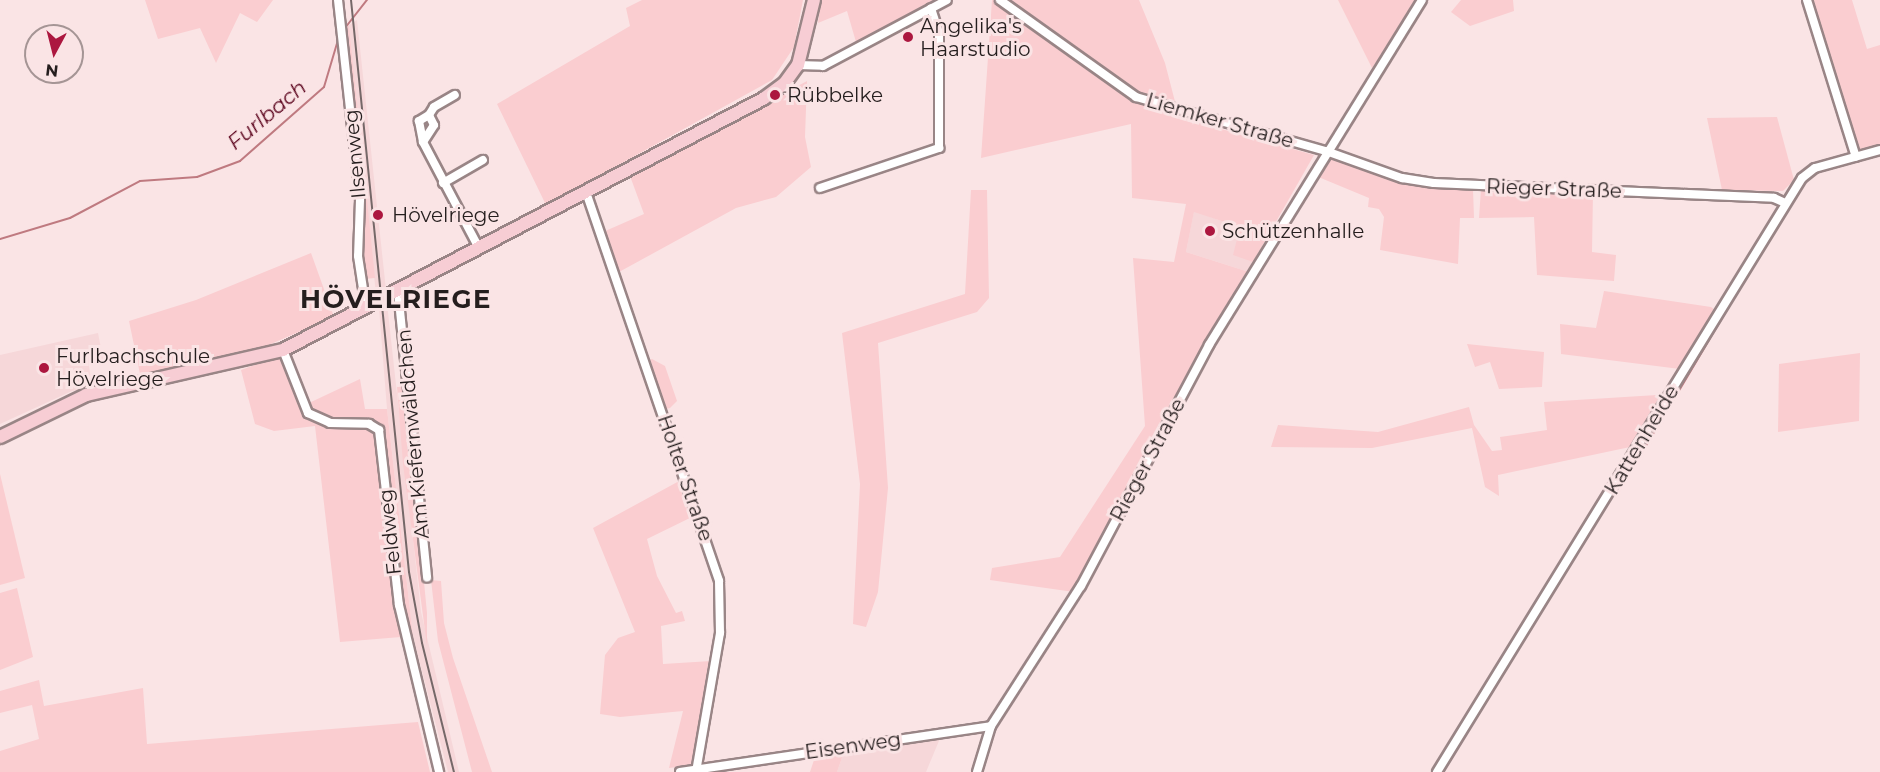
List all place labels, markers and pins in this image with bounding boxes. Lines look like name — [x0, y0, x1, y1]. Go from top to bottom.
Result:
place label: Angelika's Haarstudio — [920, 14, 1031, 61]
marker: Angelika's Haarstudio — [901, 30, 915, 44]
place label: Rübbelke — [787, 83, 883, 107]
marker: Rübbelke — [768, 88, 782, 102]
place label: Hövelriege — [392, 203, 500, 227]
marker: Hövelriege — [369, 206, 387, 224]
place label: Schützenhalle — [1222, 219, 1364, 243]
marker: Schützenhalle — [1203, 224, 1217, 238]
place label: Furlbachschule Hövelriege — [56, 344, 210, 391]
marker: Furlbachschule Hövelriege — [37, 361, 51, 375]

